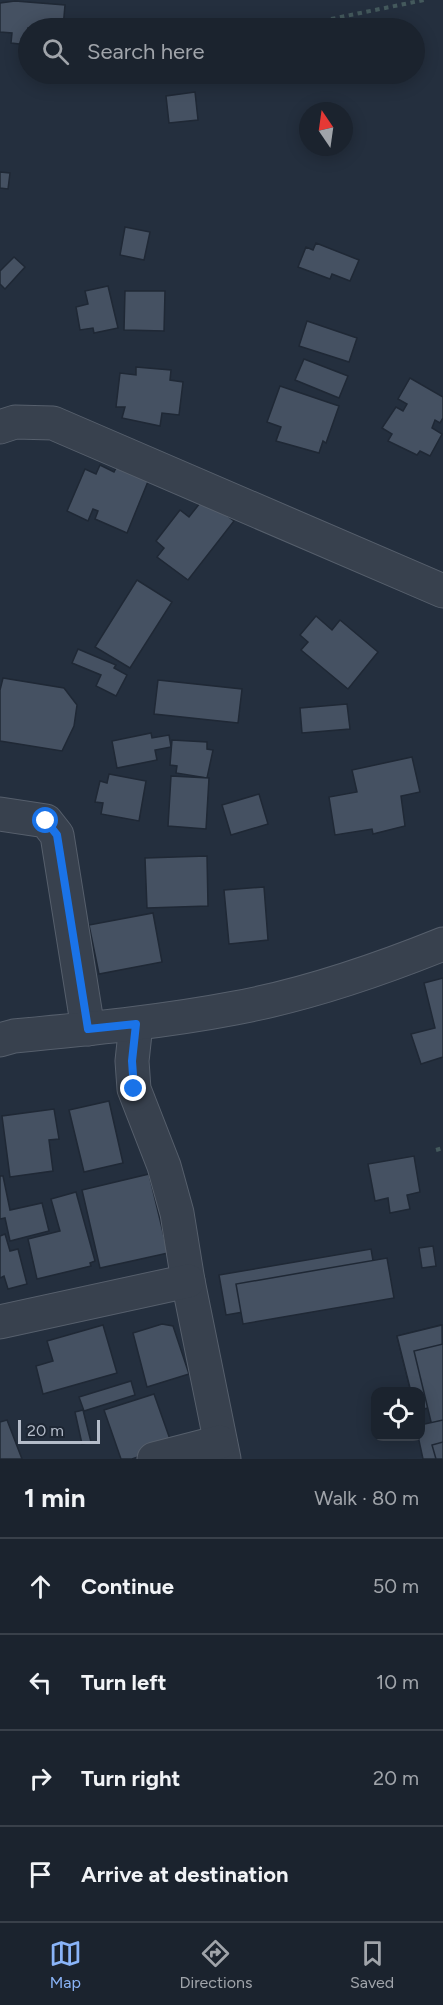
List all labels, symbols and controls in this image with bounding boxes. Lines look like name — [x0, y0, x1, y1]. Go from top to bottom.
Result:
search box — [18, 18, 425, 84]
icon: search — [39, 35, 72, 68]
text: Search here — [87, 38, 205, 65]
north arrow — [299, 102, 353, 156]
route start — [32, 807, 58, 833]
route end — [120, 1075, 146, 1101]
map controls — [371, 1387, 425, 1441]
button: locate — [371, 1387, 425, 1441]
scale bar — [18, 1417, 100, 1444]
text: 20 m — [27, 1421, 64, 1440]
text: 1 min — [24, 1482, 85, 1514]
text: Walk · 80 m — [314, 1486, 419, 1510]
icon: ahead — [24, 1570, 57, 1603]
text: Continue — [81, 1573, 174, 1600]
text: 50 m — [373, 1574, 419, 1598]
icon: left — [24, 1666, 57, 1699]
text: Turn left — [81, 1669, 167, 1696]
text: 10 m — [376, 1670, 419, 1694]
icon: right — [24, 1762, 57, 1795]
text: Turn right — [81, 1765, 180, 1792]
text: 20 m — [373, 1766, 419, 1790]
icon: arrive — [24, 1858, 57, 1891]
text: Arrive at destination — [81, 1861, 289, 1888]
tab: Map — [49, 1937, 82, 1992]
tab: Directions — [179, 1937, 252, 1992]
tab: Saved — [350, 1937, 394, 1992]

